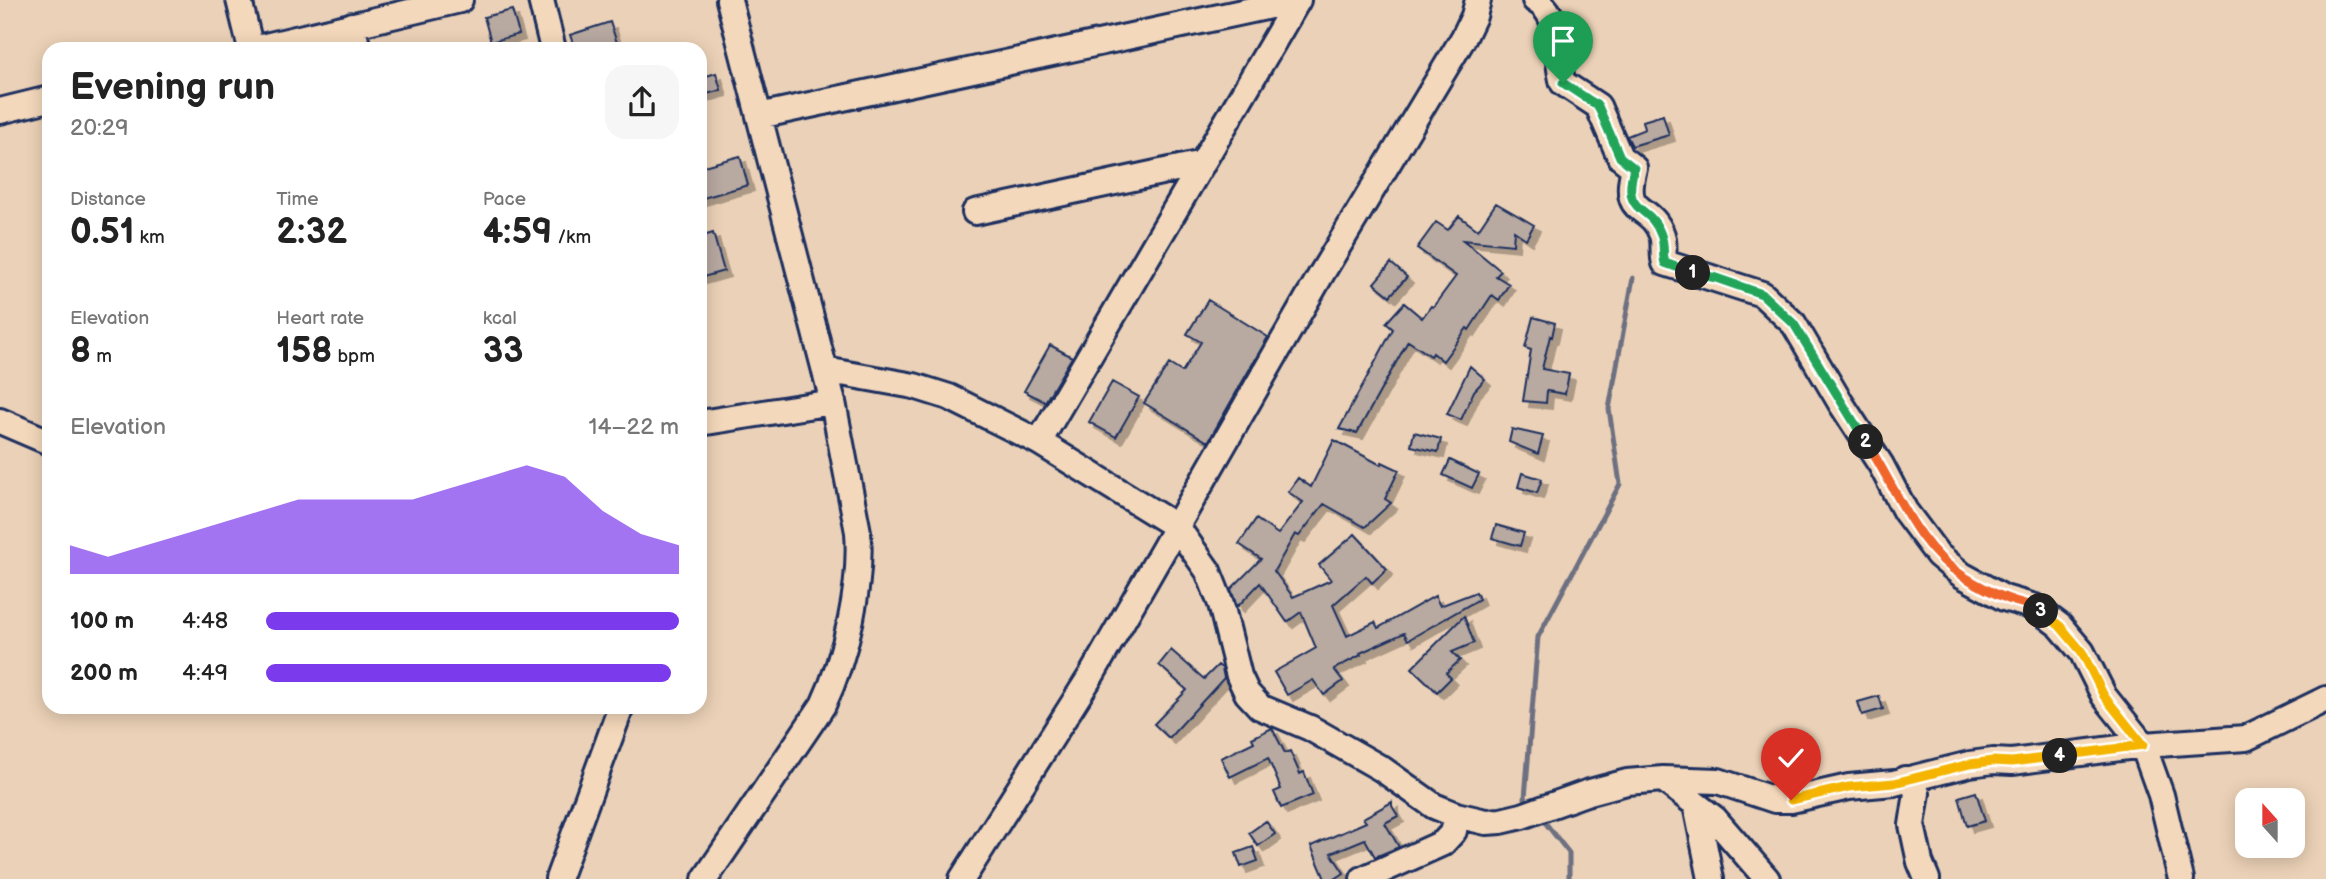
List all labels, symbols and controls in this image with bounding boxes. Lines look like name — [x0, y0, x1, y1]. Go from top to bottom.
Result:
pin — [1533, 11, 1593, 83]
icon: arrive — [1544, 22, 1582, 60]
text: Evening run — [70, 65, 275, 110]
button: share — [605, 65, 679, 139]
text: 20:29 — [70, 114, 129, 142]
text: Distance — [70, 188, 146, 211]
text: Time — [276, 188, 318, 211]
text: Pace — [483, 188, 526, 211]
text: 0.51 — [70, 211, 134, 254]
text: 2:32 — [276, 211, 347, 254]
text: 4:59 — [483, 211, 552, 254]
text: km — [134, 226, 165, 249]
text: /km — [552, 226, 591, 249]
pin: 1 — [1676, 256, 1710, 290]
text: 1 — [1689, 261, 1697, 284]
text: Elevation — [70, 307, 149, 330]
text: Heart rate — [276, 307, 364, 330]
text: kcal — [483, 307, 517, 330]
text: 8 — [70, 330, 91, 373]
text: 158 — [276, 330, 332, 373]
text: 33 — [483, 330, 524, 373]
text: m — [91, 345, 112, 368]
text: bpm — [332, 345, 375, 368]
text: Elevation — [70, 413, 166, 441]
text: 14–22 m — [589, 413, 679, 441]
pin: 2 — [1848, 424, 1884, 460]
text: 2 — [1860, 430, 1871, 453]
pin: 3 — [2024, 594, 2058, 628]
text: 3 — [2035, 599, 2046, 622]
text: 100 m — [70, 607, 134, 635]
text: 4:48 — [182, 607, 228, 635]
text: 200 m — [70, 659, 138, 687]
text: 4:49 — [182, 659, 228, 687]
pin — [1761, 728, 1821, 800]
pin: 4 — [2042, 738, 2078, 774]
icon: check — [1772, 739, 1810, 777]
text: 4 — [2054, 744, 2065, 767]
north arrow — [2235, 788, 2305, 858]
map controls — [2235, 788, 2305, 858]

